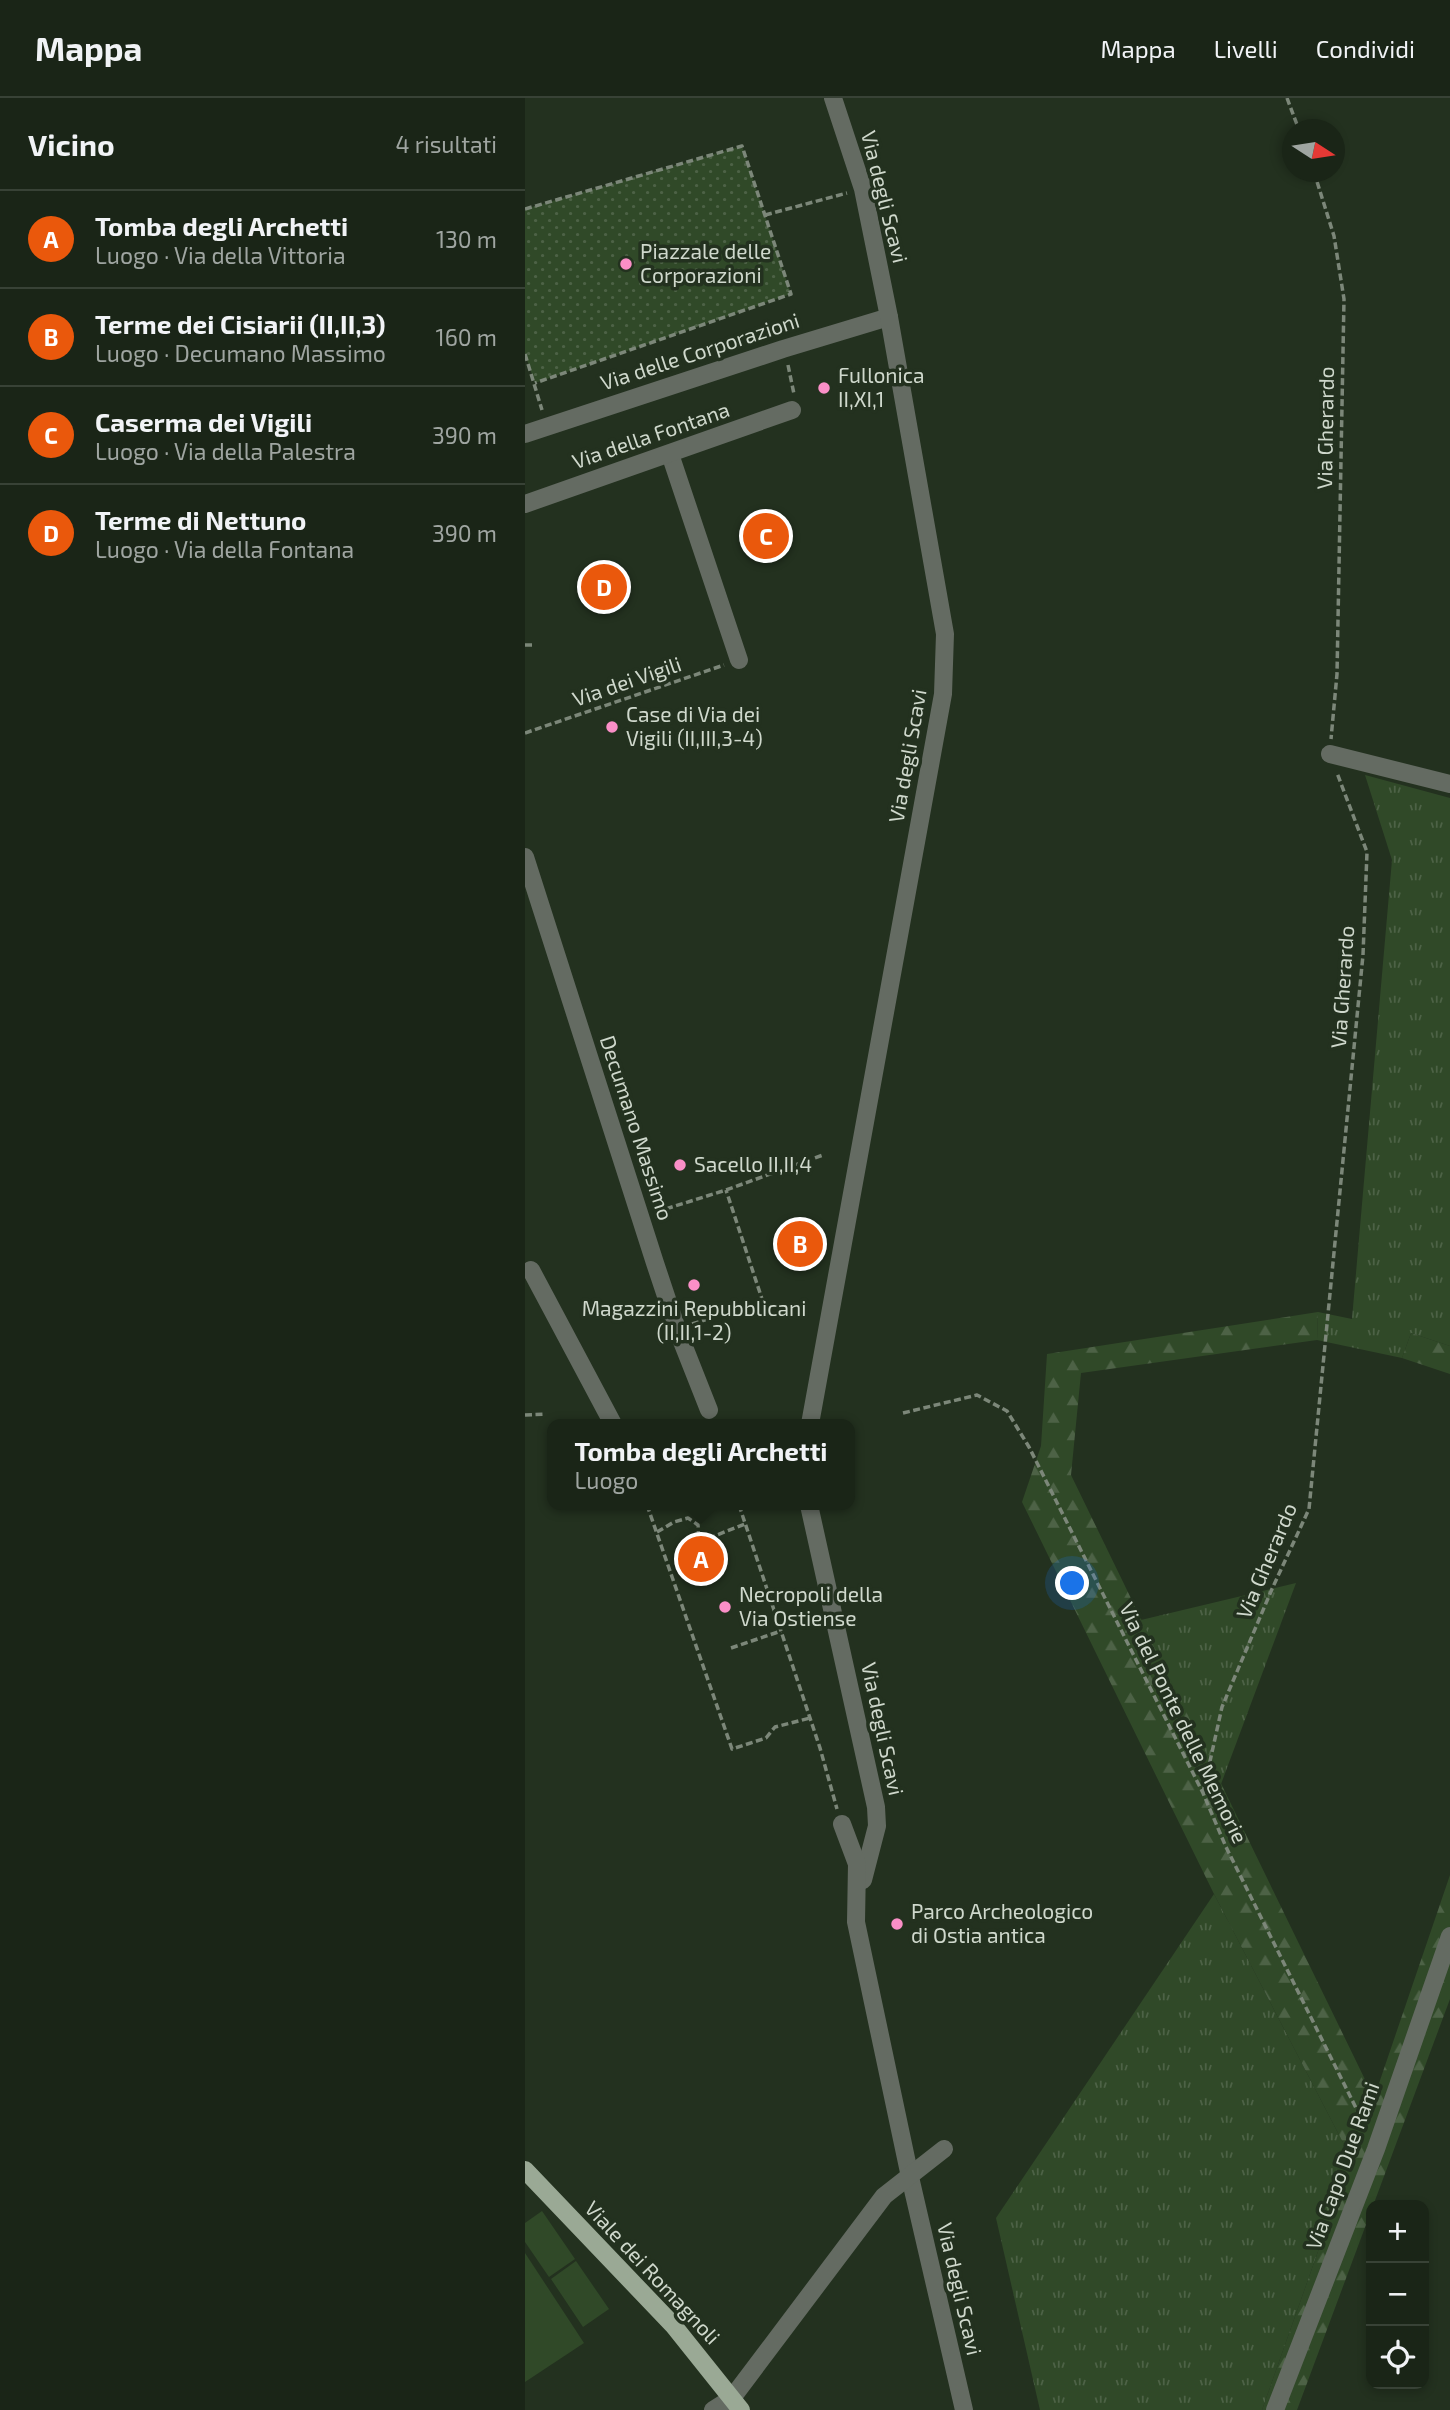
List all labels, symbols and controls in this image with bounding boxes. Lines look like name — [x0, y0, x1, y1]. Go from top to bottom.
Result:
text: Mappa — [35, 28, 142, 68]
text: Mappa — [1100, 34, 1176, 63]
text: Livelli — [1214, 34, 1278, 63]
text: Condividi — [1316, 34, 1415, 63]
north arrow — [1282, 119, 1345, 182]
text: Vicino — [28, 126, 115, 162]
street label: Via degli Scavi — [857, 128, 914, 265]
text: 4 risultati — [395, 130, 497, 158]
text: Tomba degli Archetti — [95, 210, 348, 241]
text: A — [43, 225, 59, 253]
text: 130 m — [436, 225, 497, 253]
place label: Piazzale delle Corporazioni — [640, 238, 771, 287]
text: Luogo · Via della Vittoria — [95, 241, 346, 269]
marker: Piazzale delle Corporazioni — [618, 256, 634, 272]
street label: Via delle Corporazioni — [597, 307, 802, 395]
text: Terme dei Cisiarii (II,II,3) — [95, 308, 386, 339]
text: B — [44, 323, 58, 351]
text: 160 m — [436, 323, 497, 351]
text: Luogo · Decumano Massimo — [95, 339, 386, 367]
place label: Fullonica II,XI,1 — [838, 362, 925, 411]
street label: Via Gherardo — [1311, 366, 1338, 490]
marker: Fullonica II,XI,1 — [816, 380, 832, 396]
street label: Via della Fontana — [569, 396, 732, 473]
text: Caserma dei Vigili — [95, 406, 312, 437]
text: C — [44, 421, 58, 449]
text: 390 m — [432, 421, 497, 449]
text: Luogo · Via della Palestra — [95, 437, 356, 465]
text: Terme di Nettuno — [95, 504, 306, 535]
pin: C — [743, 510, 789, 562]
text: D — [43, 519, 59, 547]
text: 390 m — [432, 519, 497, 547]
text: Luogo · Via della Fontana — [95, 535, 354, 563]
pin: D — [581, 561, 627, 613]
street label: Via dei Vigili — [569, 650, 684, 711]
street label: Via degli Scavi — [882, 687, 931, 825]
place label: Case di Via dei Vigili (II,III,3-4) — [626, 701, 763, 750]
marker: Case di Via dei Vigili (II,III,3-4) — [604, 719, 620, 735]
street label: Via Gherardo — [1325, 925, 1358, 1049]
street label: Decumano Massimo — [596, 1032, 679, 1223]
place label: Sacello II,II,4 — [694, 1151, 812, 1176]
marker: Sacello II,II,4 — [672, 1157, 688, 1173]
pin: B — [777, 1218, 823, 1270]
marker: Magazzini Repubblicani (II,II,1-2) — [686, 1277, 702, 1293]
place label: Magazzini Repubblicani (II,II,1-2) — [582, 1295, 806, 1344]
popup — [547, 1419, 855, 1510]
text: Tomba degli Archetti — [574, 1435, 828, 1466]
text: Luogo — [574, 1466, 638, 1494]
street label: Via Gherardo — [1230, 1499, 1301, 1622]
pin: A — [678, 1533, 724, 1585]
your location — [1055, 1566, 1089, 1600]
place label: Necropoli della Via Ostiense — [739, 1581, 883, 1630]
street label: Via del Ponte delle Memorie — [1115, 1598, 1254, 1847]
marker: Necropoli della Via Ostiense — [717, 1599, 733, 1615]
street label: Via degli Scavi — [857, 1660, 910, 1797]
place label: Parco Archeologico di Ostia antica — [911, 1898, 1093, 1947]
marker: Parco Archeologico di Ostia antica — [889, 1916, 905, 1932]
street label: Via Capo Due Rami — [1300, 2078, 1384, 2253]
street label: Viale dei Romagnoli — [580, 2195, 726, 2349]
map controls — [1366, 2200, 1429, 2389]
button: + — [1366, 2200, 1429, 2263]
street label: Via degli Scavi — [933, 2220, 988, 2357]
button: − — [1366, 2263, 1429, 2326]
button: locate — [1366, 2326, 1429, 2389]

